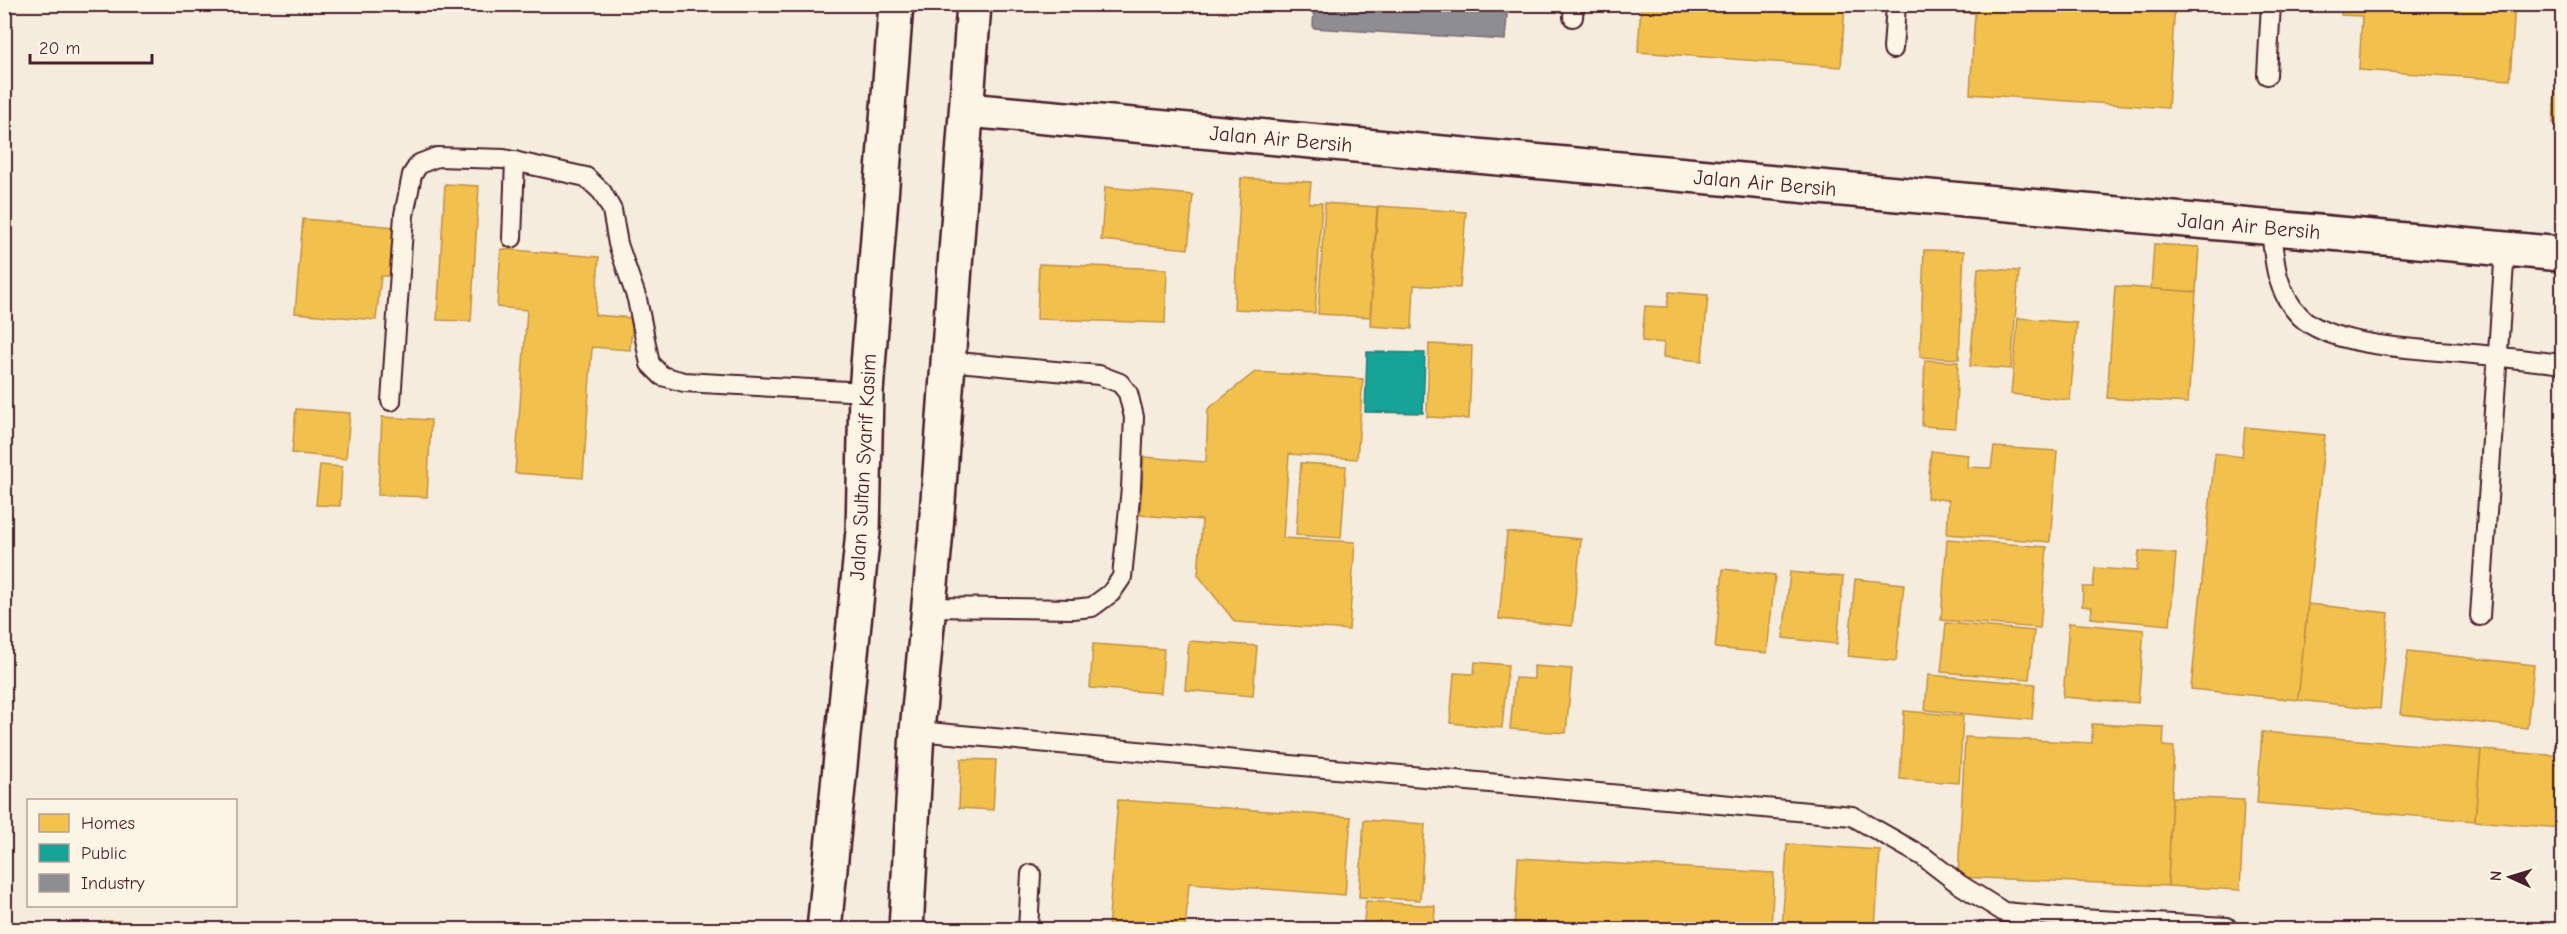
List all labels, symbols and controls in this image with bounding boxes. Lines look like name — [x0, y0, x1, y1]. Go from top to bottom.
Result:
scale bar — [30, 27, 152, 65]
text: 20 m — [39, 38, 80, 59]
street label: Jalan Air Bersih — [1209, 121, 1353, 157]
street label: Jalan Air Bersih — [1693, 165, 1837, 201]
street label: Jalan Air Bersih — [2177, 208, 2321, 244]
street label: Jalan Sultan Syarif Kasim — [845, 353, 881, 581]
legend — [27, 799, 237, 907]
text: Homes — [81, 813, 135, 834]
text: Public — [81, 843, 127, 864]
north arrow — [2480, 847, 2540, 907]
text: N — [2487, 870, 2505, 882]
text: Industry — [81, 873, 146, 894]

